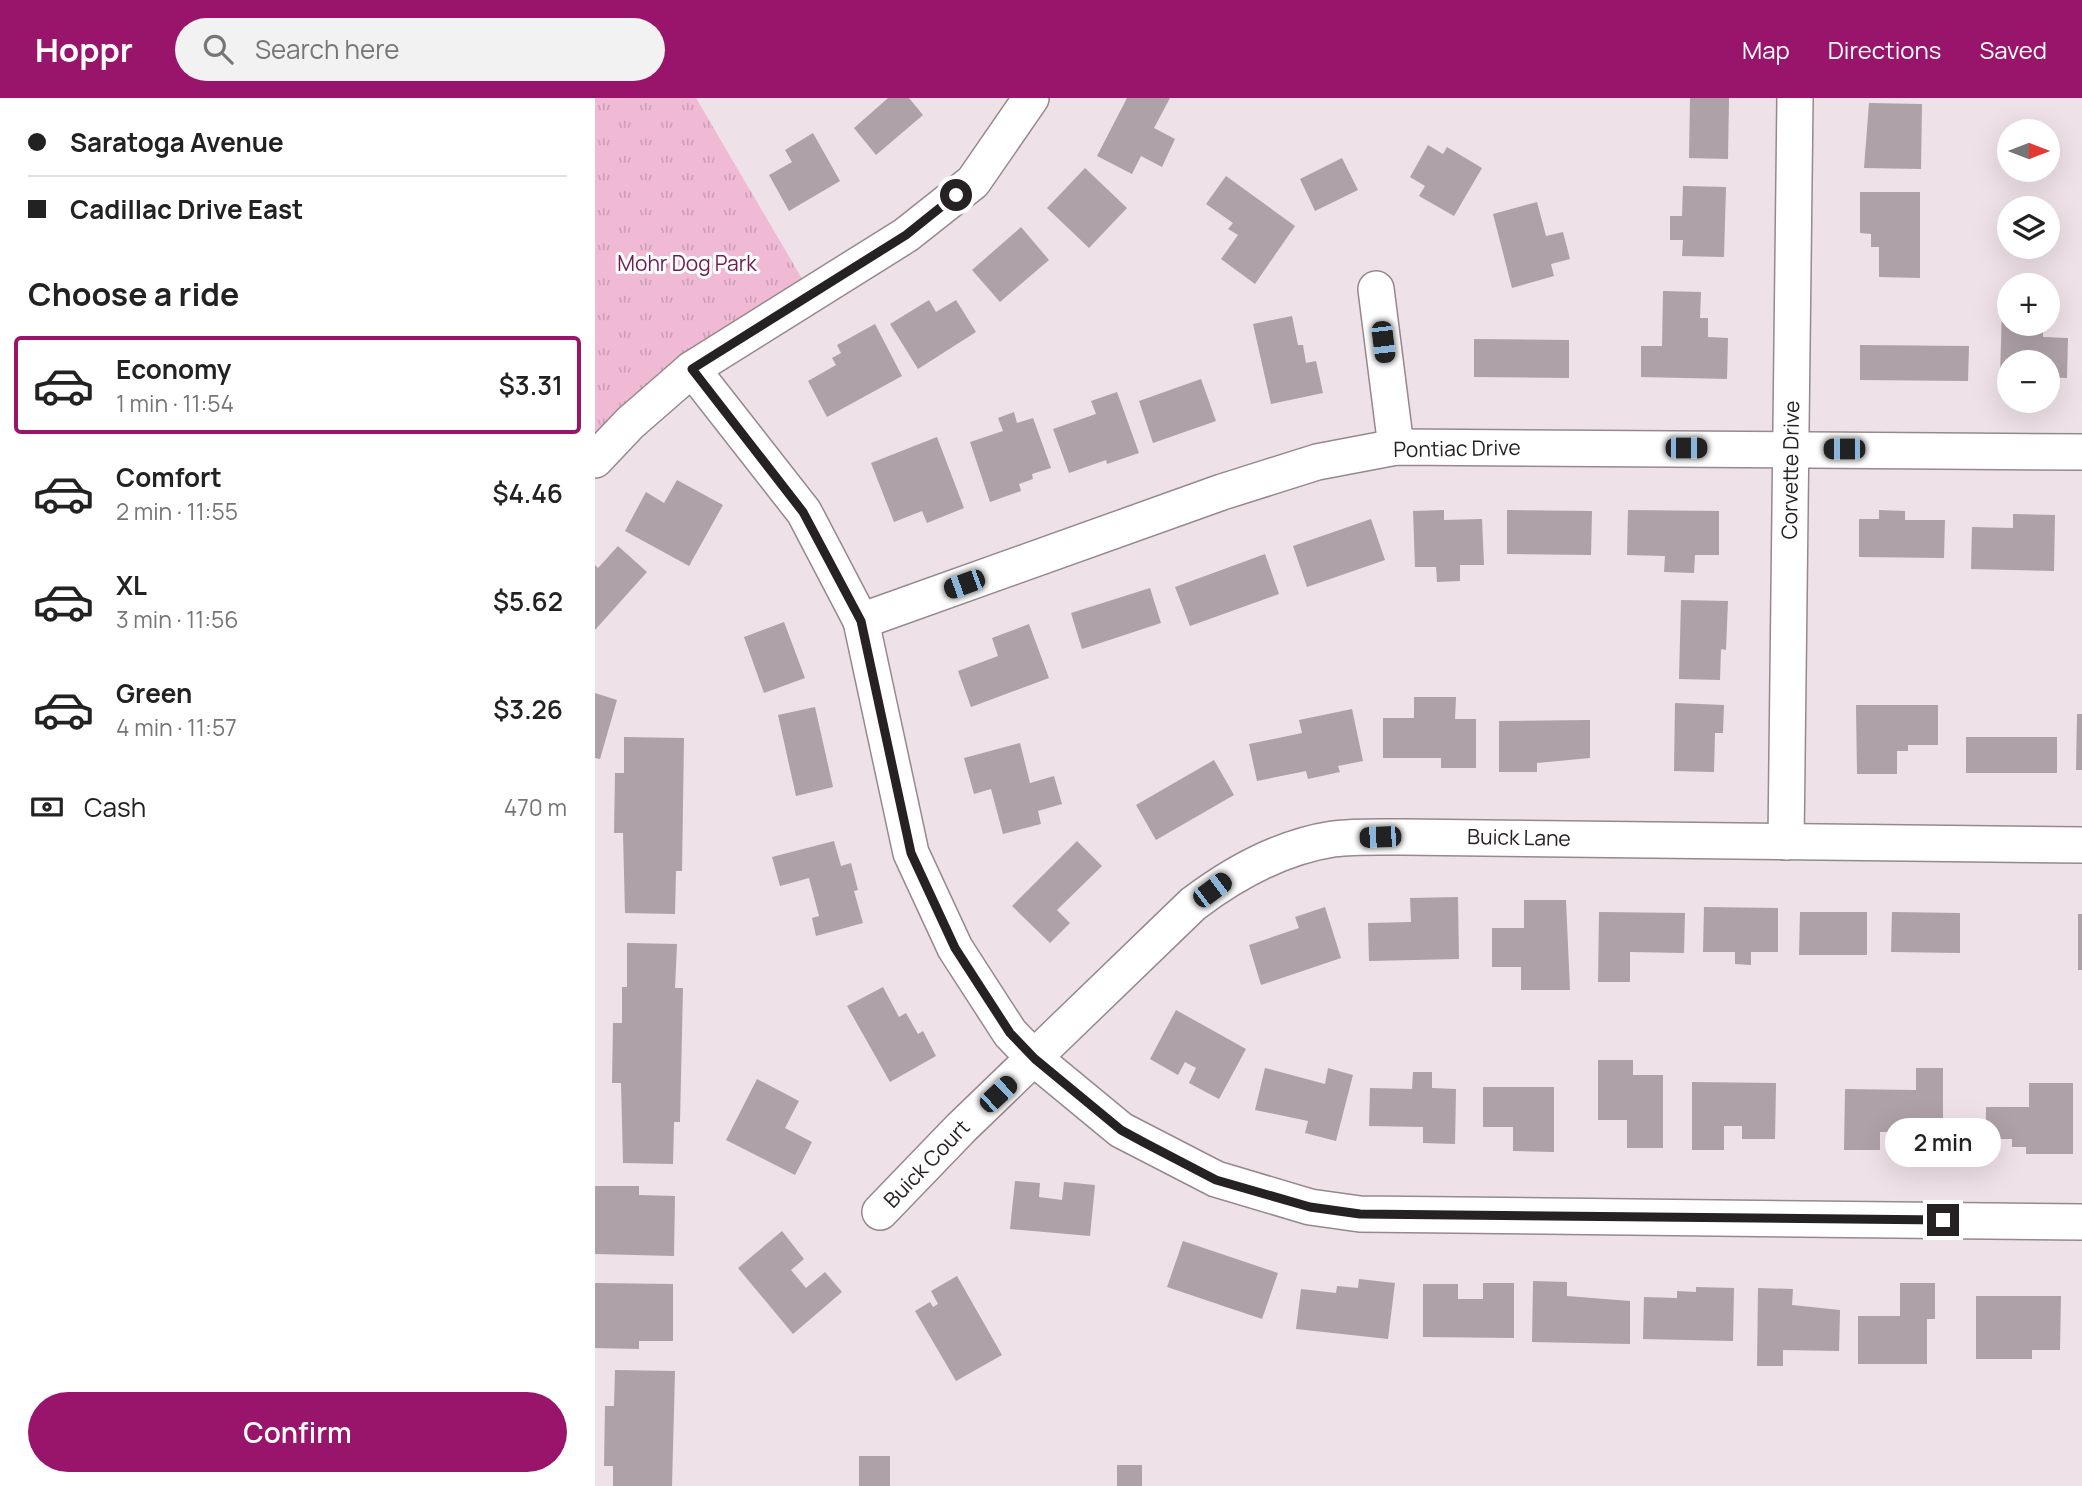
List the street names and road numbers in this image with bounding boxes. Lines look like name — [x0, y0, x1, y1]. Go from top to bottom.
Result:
street label: Corvette Drive — [1775, 400, 1805, 540]
street label: Pontiac Drive — [1393, 433, 1521, 463]
street label: Buick Lane — [1467, 822, 1571, 852]
street label: Buick Court — [877, 1113, 975, 1213]

